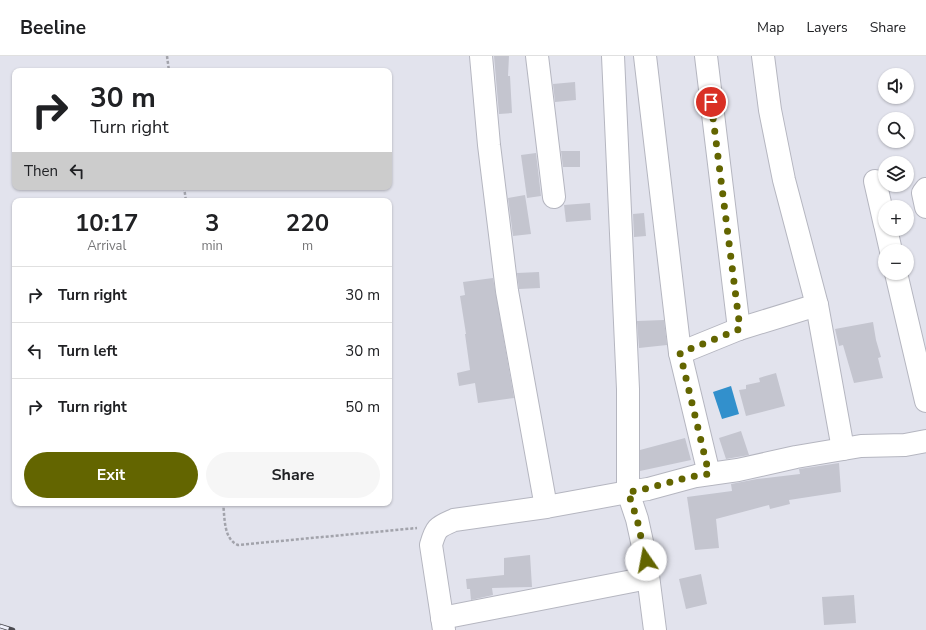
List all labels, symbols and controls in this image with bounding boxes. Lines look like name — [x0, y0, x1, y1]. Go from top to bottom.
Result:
text: Beeline — [20, 15, 86, 41]
text: Map — [757, 18, 784, 37]
text: Layers — [806, 18, 848, 37]
text: Share — [870, 18, 906, 37]
map controls — [878, 68, 914, 280]
button: sound — [878, 68, 914, 104]
text: 30 m — [90, 79, 156, 117]
icon: right — [24, 84, 76, 136]
pin — [694, 85, 728, 119]
icon: arrive — [700, 91, 722, 113]
button: search — [878, 112, 914, 148]
text: Turn right — [90, 115, 169, 139]
button: layers — [878, 156, 914, 192]
icon: left — [66, 160, 88, 182]
text: Then — [24, 161, 58, 181]
button: + — [878, 200, 914, 236]
text: 10:17 — [75, 207, 138, 239]
text: 3 — [205, 207, 219, 239]
text: 220 — [286, 207, 329, 239]
text: Arrival — [87, 237, 126, 255]
text: min — [201, 237, 223, 255]
text: m — [302, 237, 313, 255]
button: − — [878, 244, 914, 280]
icon: right — [24, 284, 46, 306]
text: Turn right — [58, 285, 127, 305]
text: 30 m — [345, 285, 380, 305]
icon: left — [24, 340, 46, 362]
text: Turn left — [58, 341, 117, 361]
text: 30 m — [345, 341, 380, 361]
icon: right — [24, 396, 46, 418]
text: Turn right — [58, 397, 127, 417]
text: 50 m — [345, 397, 380, 417]
button: Exit — [24, 452, 198, 498]
button: Share — [206, 452, 380, 498]
position arrow — [625, 539, 667, 581]

